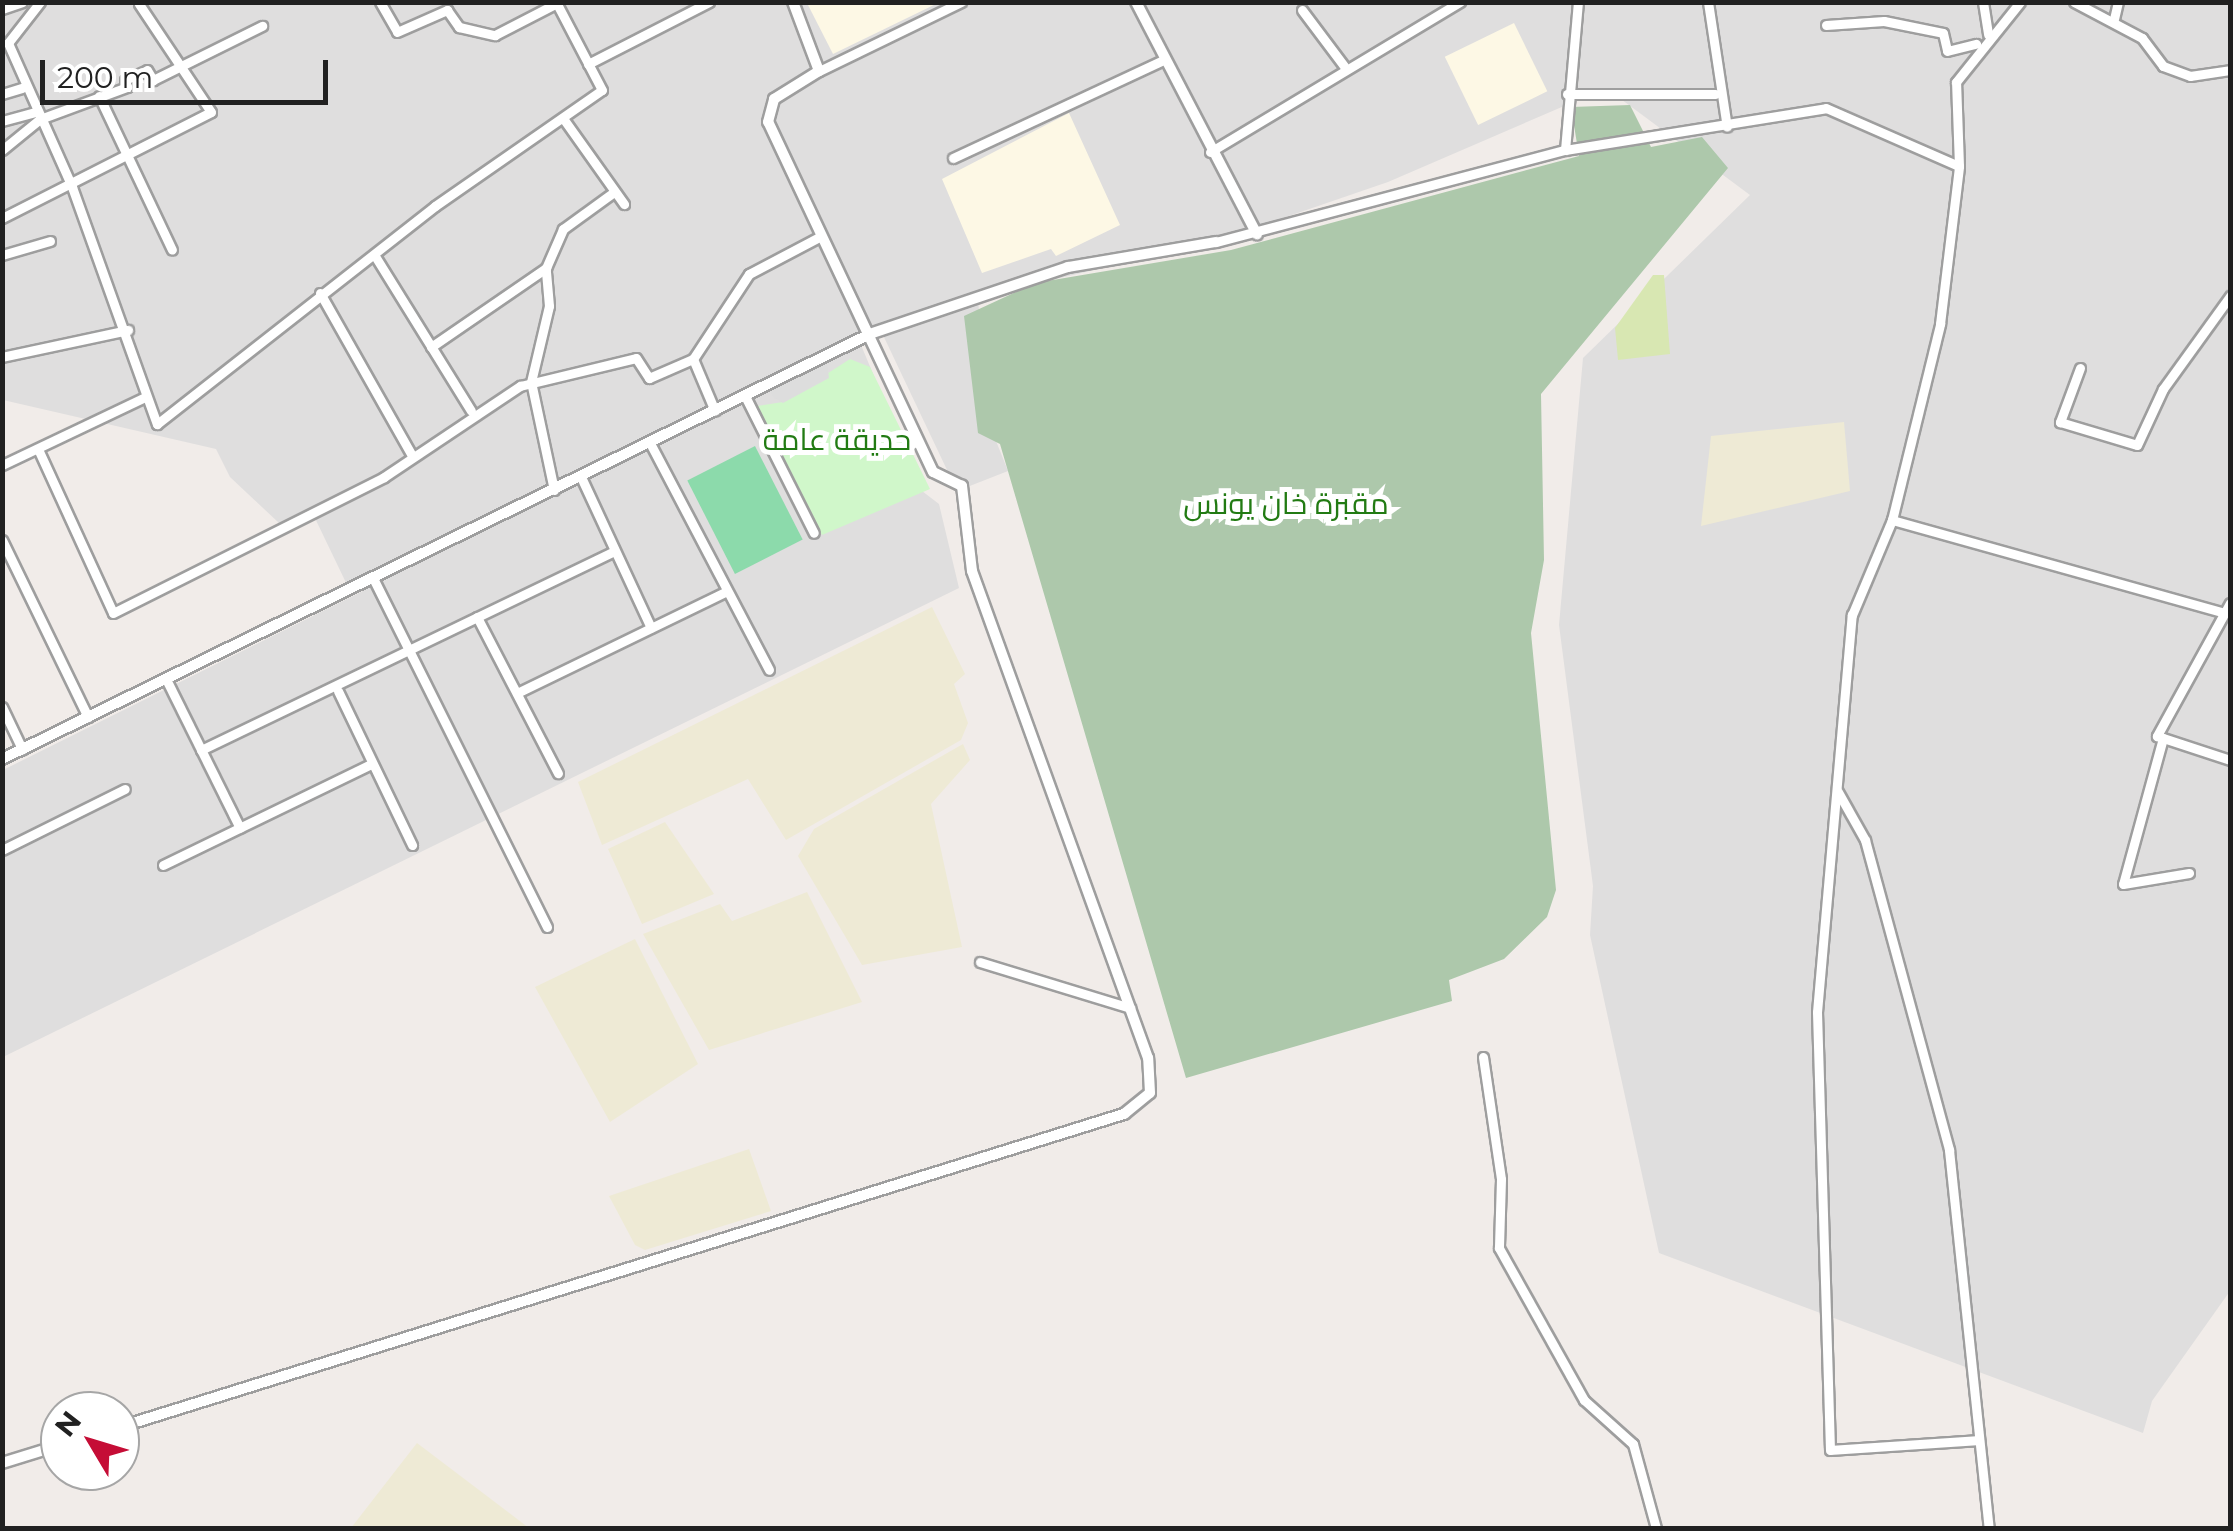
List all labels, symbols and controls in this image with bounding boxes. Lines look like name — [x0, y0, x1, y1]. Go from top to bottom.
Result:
scale bar — [45, 40, 332, 102]
text: 200 m — [57, 59, 153, 96]
park label: حديقة عامة — [763, 422, 911, 458]
park label: مقبرة خان يونس — [1183, 486, 1389, 522]
north arrow — [40, 1391, 140, 1491]
text: N — [48, 1404, 88, 1443]

